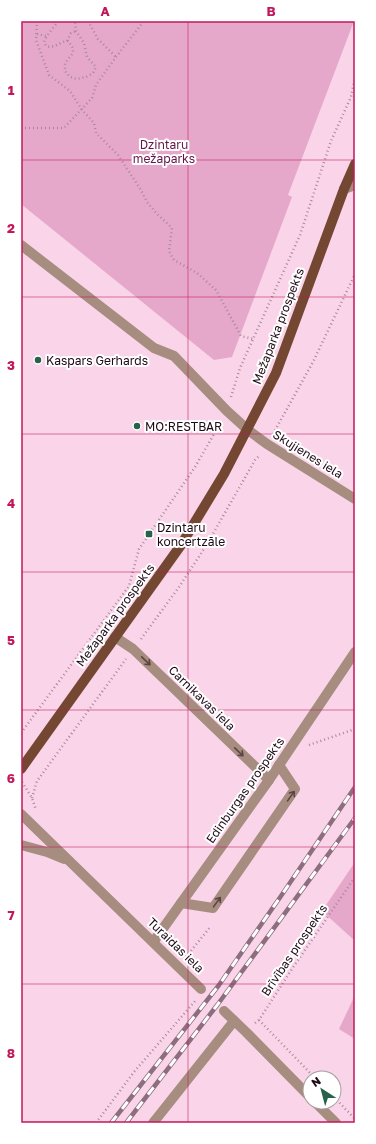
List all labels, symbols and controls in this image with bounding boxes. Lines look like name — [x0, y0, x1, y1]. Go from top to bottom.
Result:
text: A — [100, 3, 110, 19]
text: B — [266, 3, 276, 19]
text: 1 — [8, 82, 15, 98]
park label: Dzintaru mežaparks — [133, 137, 195, 166]
text: 2 — [7, 220, 15, 236]
street label: Mežaparka prospekts — [249, 266, 307, 386]
place label: Kaspars Gerhards — [46, 353, 148, 368]
marker: Kaspars Gerhards — [33, 355, 43, 365]
text: 3 — [7, 357, 15, 373]
place label: MO:RESTBAR — [145, 419, 222, 434]
marker: MO:RESTBAR — [132, 421, 142, 431]
street label: Skujienes iela — [270, 427, 346, 481]
text: 4 — [7, 495, 15, 511]
place label: Dzintaru koncertzāle — [157, 520, 225, 549]
marker: Dzintaru koncertzāle — [144, 529, 154, 539]
street label: Mežaparka prospekts — [73, 561, 157, 669]
text: 5 — [7, 632, 15, 648]
one-way arrow — [141, 657, 151, 666]
street label: Carnikavas iela — [166, 662, 238, 734]
street label: Edinburgas prospekts — [203, 734, 287, 846]
one-way arrow — [234, 747, 244, 757]
text: 6 — [7, 770, 15, 786]
one-way arrow — [287, 790, 295, 801]
one-way arrow — [213, 897, 221, 908]
street label: Brīvības prospekts — [258, 901, 330, 999]
text: 7 — [7, 907, 15, 923]
street label: Turaidas iela — [145, 914, 207, 976]
text: 8 — [7, 1045, 15, 1061]
north arrow — [302, 1070, 342, 1110]
text: N — [309, 1074, 323, 1089]

